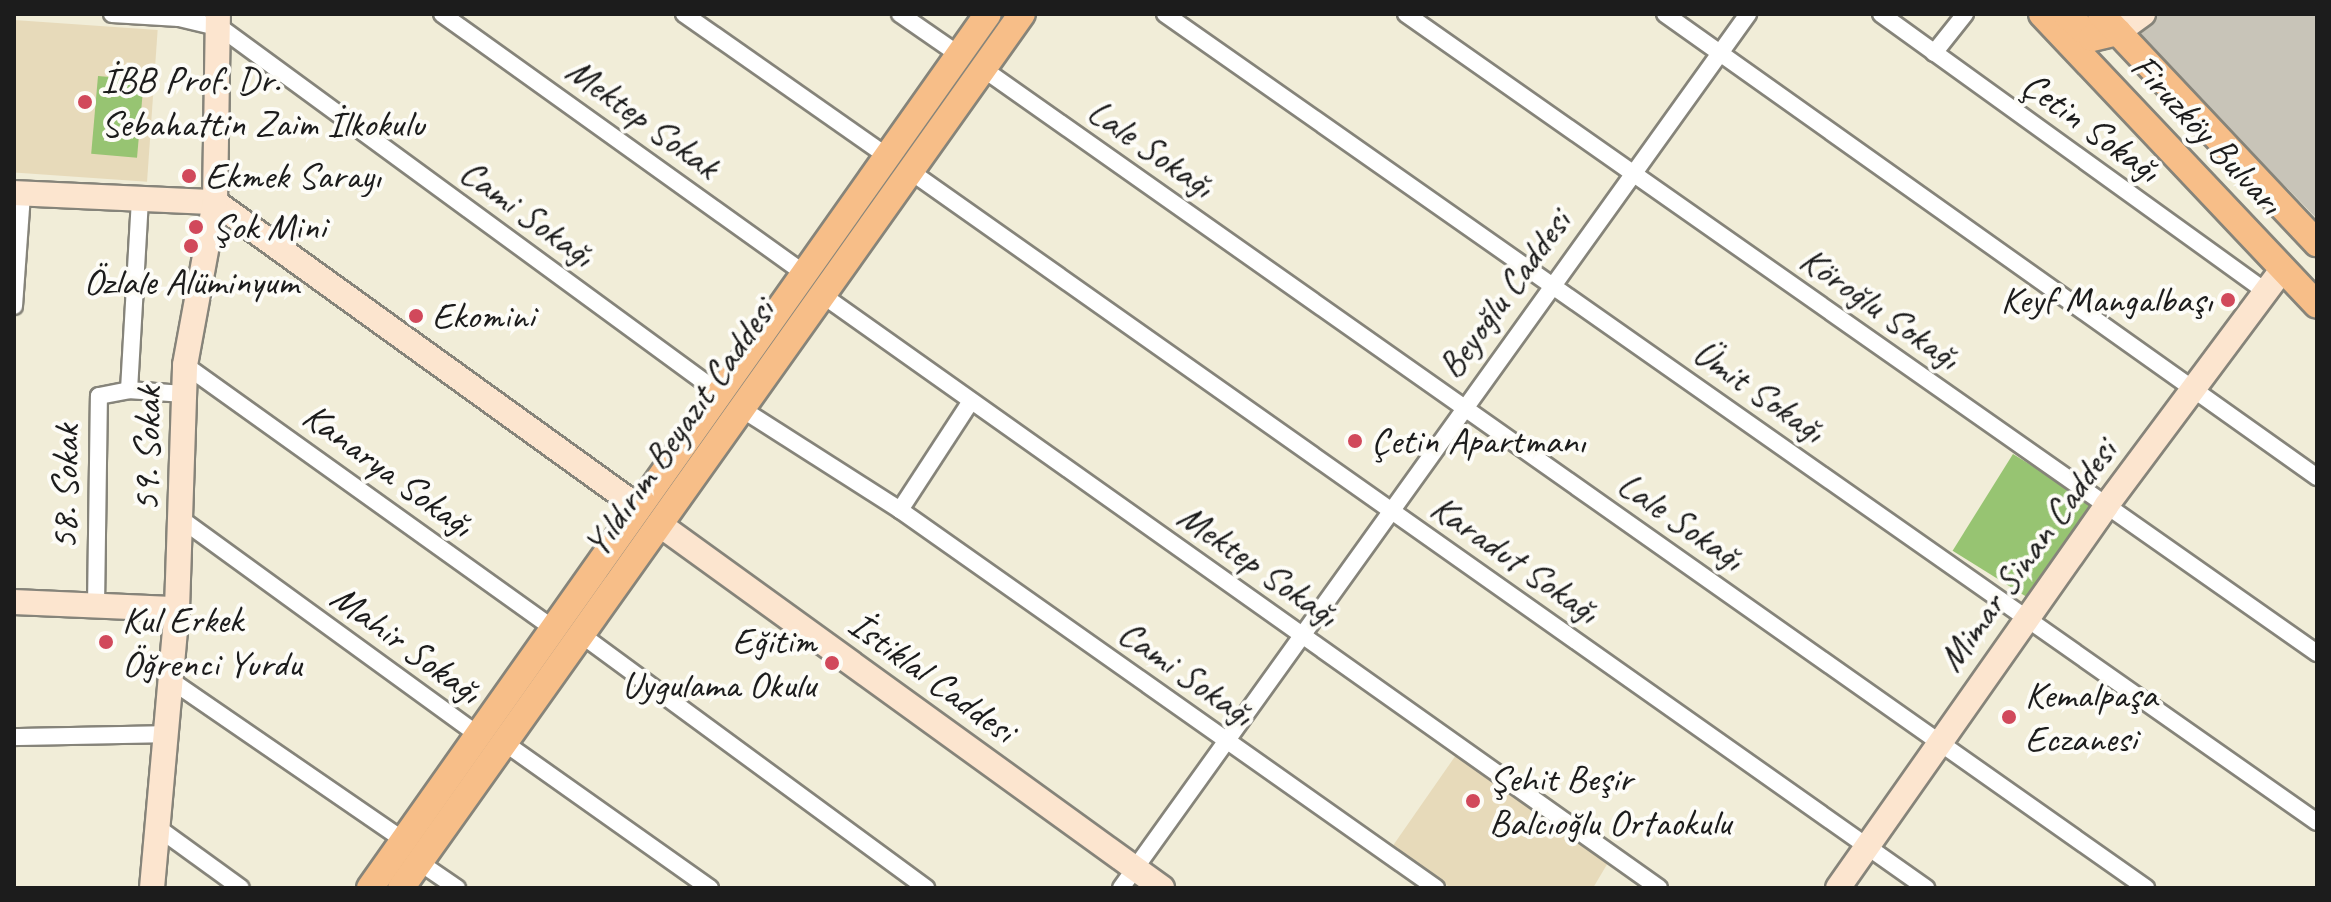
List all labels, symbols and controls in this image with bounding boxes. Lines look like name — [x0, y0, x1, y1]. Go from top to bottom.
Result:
street label: Firuzköy Bulvarı — [2121, 44, 2293, 224]
street label: Mektep Sokak — [558, 48, 728, 188]
place label: İBB Prof. Dr. Sebahattin Zaim İlkokulu — [101, 57, 425, 146]
street label: Çetin Sokağı — [2014, 62, 2168, 192]
street label: Lale Sokağı — [1080, 89, 1222, 207]
marker: İBB Prof. Dr. Sebahattin Zaim İlkokulu — [76, 93, 94, 111]
street label: Cami Sokağı — [452, 149, 602, 277]
place label: Ekmek Sarayı — [205, 153, 381, 199]
marker: Ekmek Sarayı — [180, 167, 198, 185]
street label: Beyoğlu Caddesi — [1427, 200, 1581, 388]
place label: Şok Mini — [212, 204, 326, 250]
marker: Şok Mini — [187, 218, 205, 236]
marker: Özlale Alüminyum — [182, 237, 200, 255]
street label: Köroğlu Sokağı — [1792, 237, 1968, 379]
place label: Özlale Alüminyum — [83, 259, 299, 305]
place label: Keyf Mangalbaşı — [2001, 277, 2212, 323]
street label: Yıldırım Beyazıt Caddesi — [573, 290, 785, 566]
marker: Keyf Mangalbaşı — [2219, 291, 2237, 309]
place label: Ekomini — [432, 293, 534, 339]
marker: Ekomini — [407, 307, 425, 325]
street label: Ümit Sokağı — [1685, 329, 1833, 453]
street label: 59. Sokak — [123, 386, 171, 512]
street label: Kanarya Sokağı — [294, 393, 482, 547]
place label: Çetin Apartmanı — [1371, 418, 1585, 464]
street label: 58. Sokak — [41, 424, 89, 550]
street label: Mimar Sinan Caddesi — [1927, 430, 2127, 680]
marker: Çetin Apartmanı — [1346, 432, 1364, 450]
street label: Lale Sokağı — [1610, 462, 1752, 580]
street label: Karadut Sokağı — [1422, 484, 1608, 634]
street label: Mektep Sokağı — [1170, 494, 1346, 636]
street label: Mahir Sokağı — [323, 575, 489, 713]
place label: Kul Erkek Öğrenci Yurdu — [122, 597, 302, 686]
street label: İstiklal Caddesi — [839, 601, 1025, 753]
street label: Cami Sokağı — [1110, 610, 1262, 736]
place label: Eğitim Uygulama Okulu — [621, 618, 816, 708]
marker: Kul Erkek Öğrenci Yurdu — [97, 633, 115, 651]
marker: Eğitim Uygulama Okulu — [823, 654, 841, 672]
place label: Kemalpaşa Eczanesi — [2025, 672, 2157, 762]
marker: Kemalpaşa Eczanesi — [2000, 708, 2018, 726]
place label: Şehit Beşir Balcıoğlu Ortaokulu — [1489, 756, 1732, 846]
marker: Şehit Beşir Balcıoğlu Ortaokulu — [1464, 792, 1482, 810]

